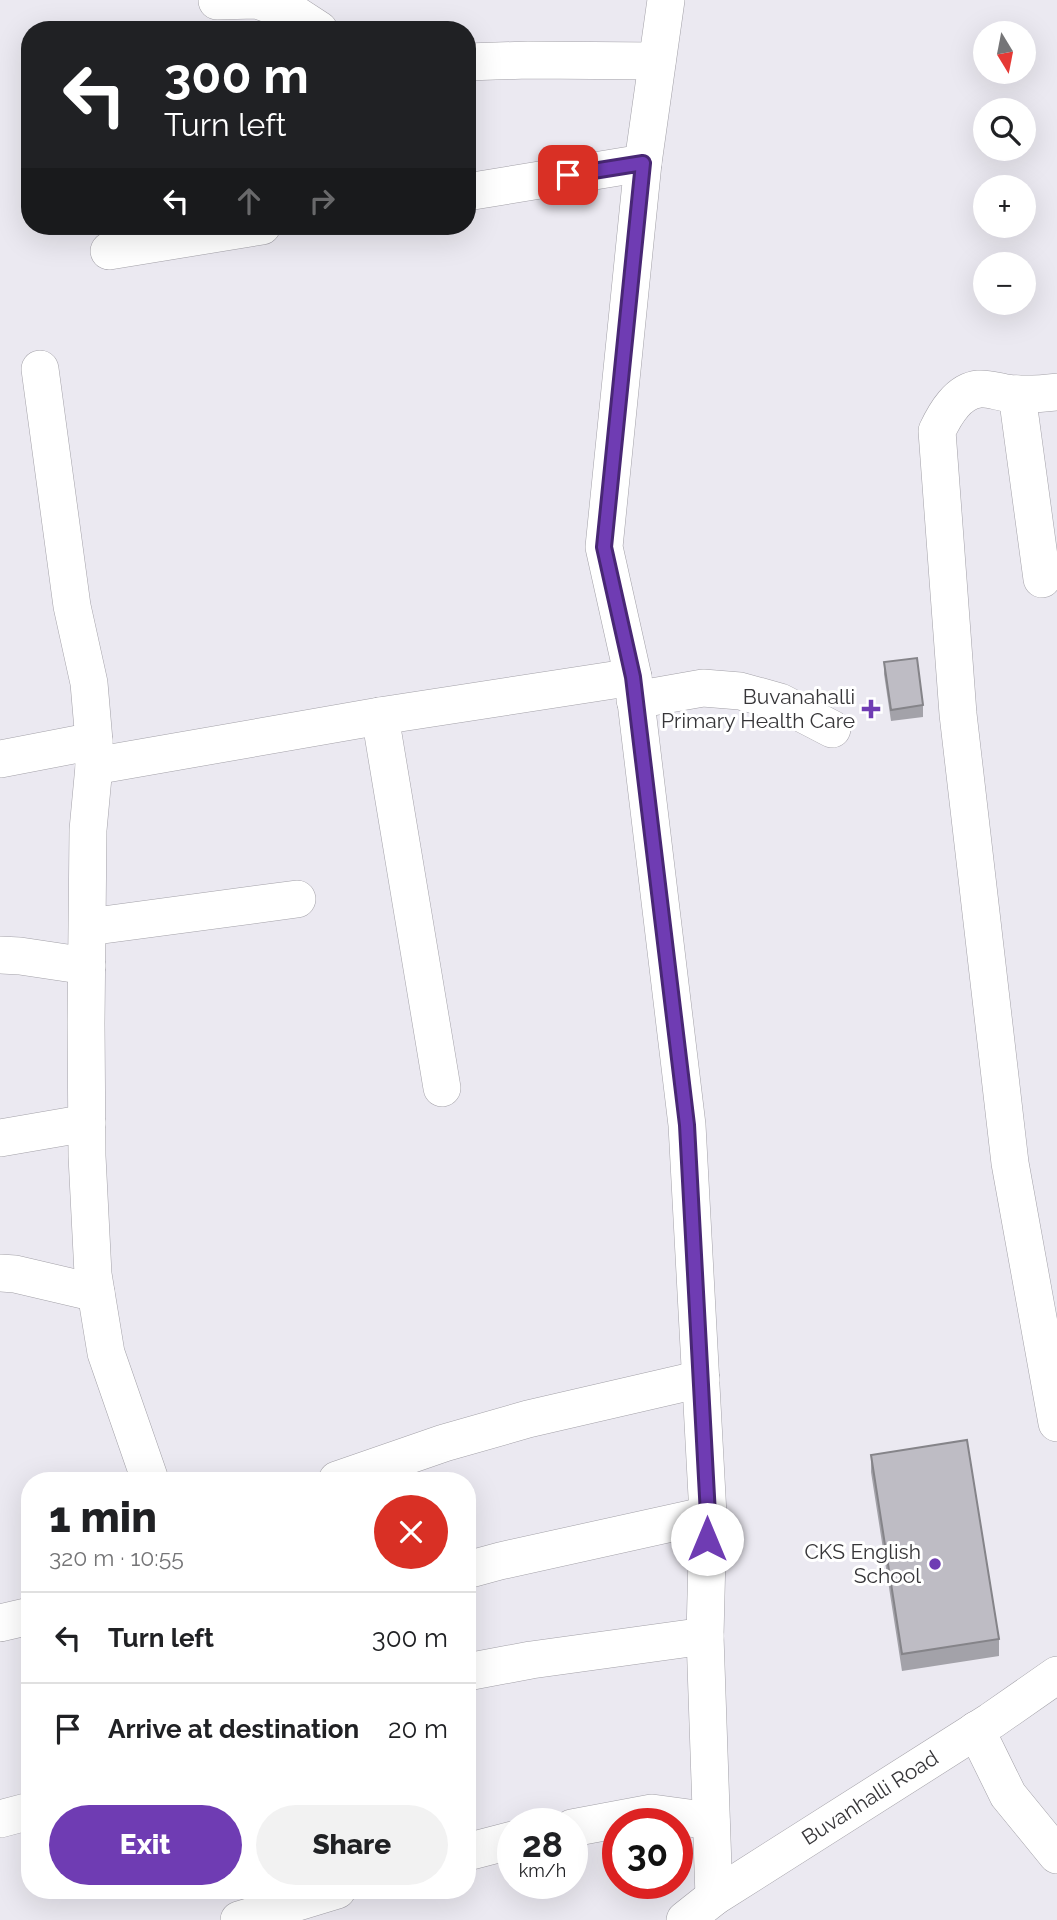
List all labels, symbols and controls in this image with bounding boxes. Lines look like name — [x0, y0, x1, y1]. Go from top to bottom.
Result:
north arrow — [973, 21, 1036, 84]
map controls — [973, 21, 1036, 315]
text: 300 m — [164, 47, 309, 104]
icon: left — [49, 49, 140, 140]
button: search — [973, 98, 1036, 161]
text: Turn left — [164, 106, 286, 143]
pin — [538, 145, 598, 205]
icon: arrive — [549, 156, 587, 194]
button: + — [973, 175, 1036, 238]
icon: left — [157, 182, 195, 220]
icon: ahead — [230, 182, 268, 220]
icon: right — [303, 182, 341, 220]
button: − — [973, 252, 1036, 315]
place label: Buvanahalli Primary Health Care — [661, 684, 855, 733]
marker: Buvanahalli Primary Health Care — [861, 699, 881, 719]
text: 1 min — [49, 1493, 157, 1542]
button: close — [374, 1495, 448, 1569]
position arrow — [670, 1502, 744, 1576]
place label: CKS English School — [804, 1539, 921, 1588]
text: 320 m · 10:55 — [49, 1544, 184, 1571]
marker: CKS English School — [927, 1556, 943, 1572]
icon: left — [49, 1619, 87, 1657]
text: Turn left — [108, 1623, 214, 1653]
text: 300 m — [372, 1623, 448, 1653]
icon: arrive — [49, 1710, 87, 1748]
text: Arrive at destination — [108, 1714, 359, 1744]
text: 20 m — [388, 1714, 448, 1744]
street label: Buvanhalli Road — [797, 1745, 943, 1850]
button: Exit — [49, 1805, 242, 1885]
button: Share — [256, 1805, 448, 1885]
speed limit sign: 30 — [602, 1808, 693, 1899]
text: 28 — [522, 1824, 563, 1865]
text: km/h — [519, 1860, 566, 1881]

